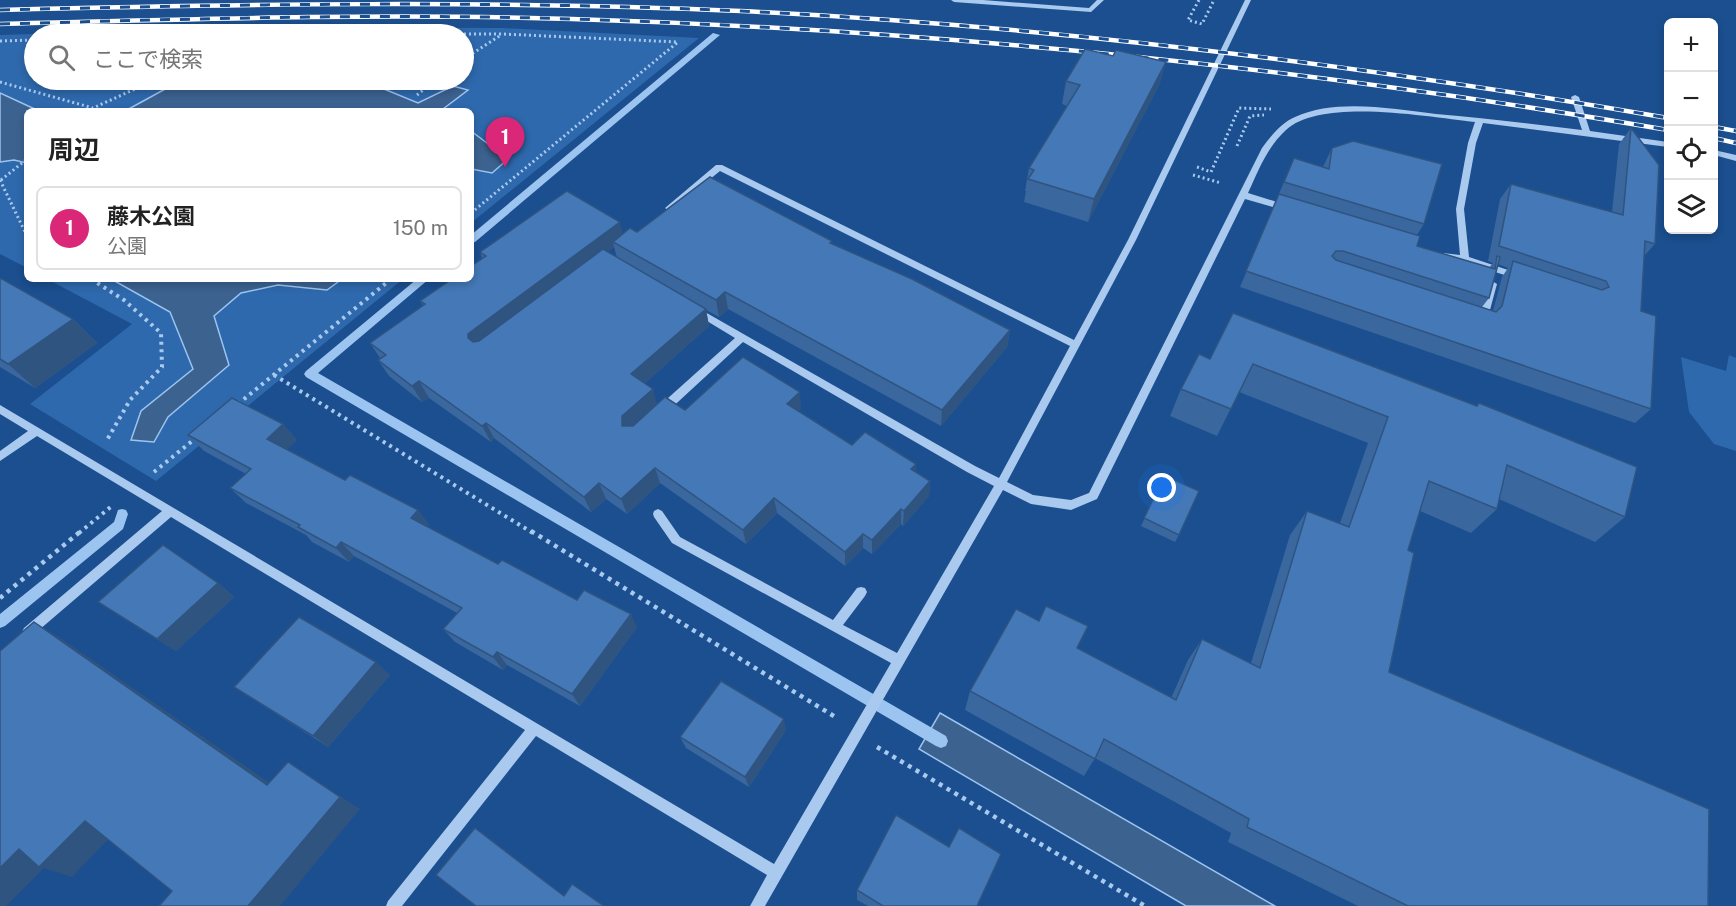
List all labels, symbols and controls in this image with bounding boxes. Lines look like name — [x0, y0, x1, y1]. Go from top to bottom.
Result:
map controls — [1664, 18, 1718, 234]
button: + — [1664, 18, 1718, 72]
search box — [24, 24, 474, 90]
icon: search — [45, 41, 78, 74]
text: ここで検索 — [93, 46, 203, 72]
button: − — [1664, 72, 1718, 126]
pin: 1 — [486, 118, 524, 167]
button: locate — [1664, 126, 1718, 180]
text: 周辺 — [48, 134, 100, 165]
button: layers — [1664, 180, 1718, 234]
text: 藤木公園 — [107, 203, 195, 229]
text: 1 — [65, 216, 74, 240]
text: 150 m — [393, 216, 448, 240]
text: 公園 — [107, 234, 147, 258]
your location — [1147, 473, 1176, 502]

